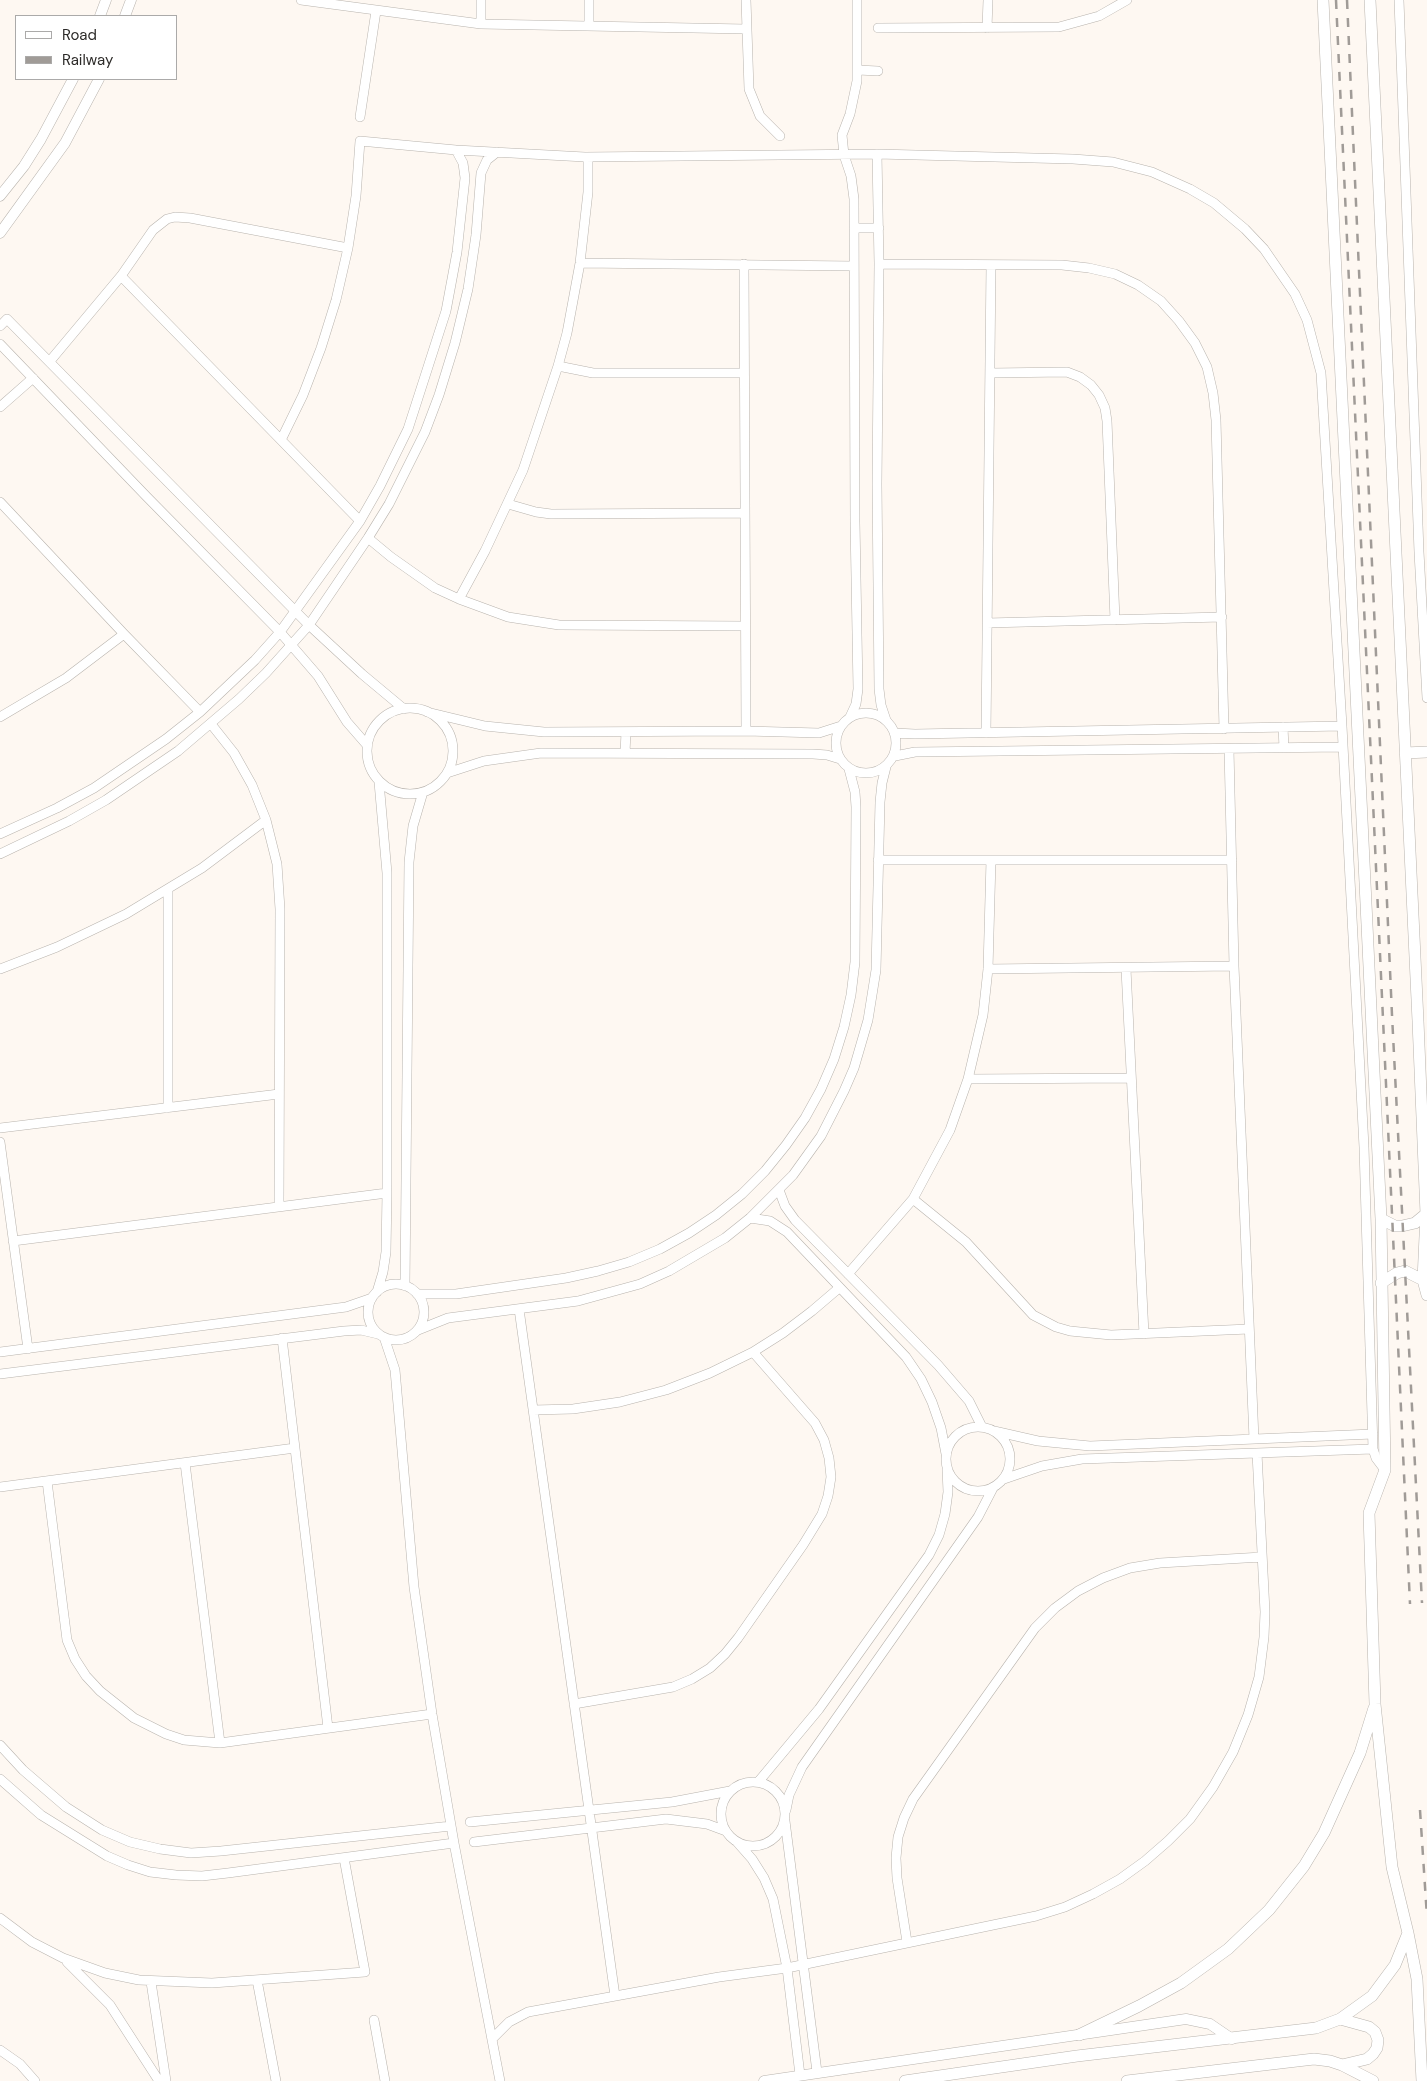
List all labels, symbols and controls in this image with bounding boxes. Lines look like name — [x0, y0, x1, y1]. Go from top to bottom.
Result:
legend — [15, 15, 178, 80]
text: Road — [62, 25, 97, 45]
text: Railway — [62, 50, 113, 70]

